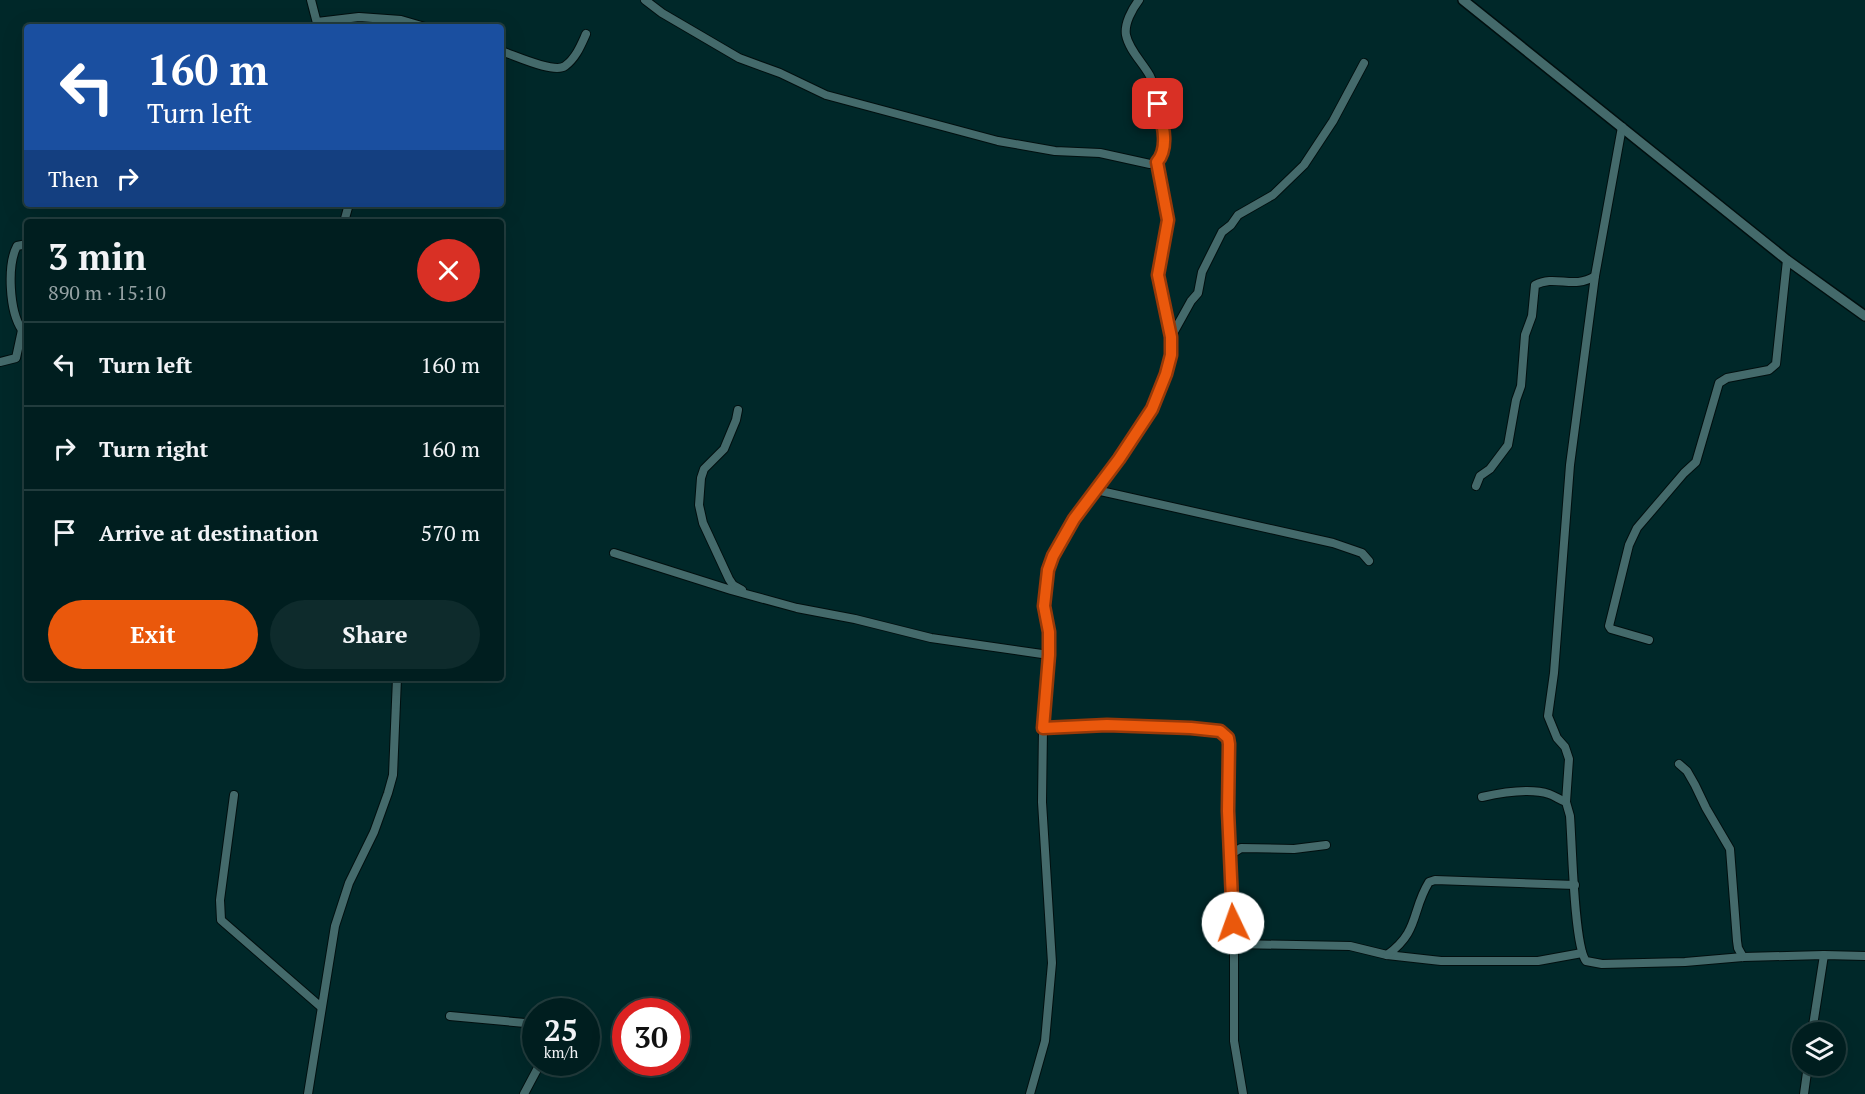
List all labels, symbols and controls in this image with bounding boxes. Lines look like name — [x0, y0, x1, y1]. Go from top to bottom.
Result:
text: 160 m — [147, 41, 268, 97]
icon: left — [48, 48, 126, 126]
pin — [1132, 78, 1183, 129]
icon: arrive — [1141, 87, 1174, 120]
text: Turn left — [147, 95, 252, 131]
icon: right — [111, 162, 144, 195]
text: Then — [48, 164, 99, 193]
text: 3 min — [48, 233, 146, 280]
button: close — [417, 239, 480, 302]
text: 890 m · 15:10 — [48, 279, 166, 306]
icon: left — [48, 348, 81, 381]
text: Turn left — [99, 350, 192, 379]
text: 160 m — [420, 350, 480, 379]
icon: right — [48, 432, 81, 465]
text: Turn right — [99, 434, 208, 463]
text: 160 m — [420, 434, 480, 463]
icon: arrive — [48, 516, 81, 549]
text: Arrive at destination — [99, 518, 318, 547]
text: 570 m — [420, 518, 480, 547]
button: Exit — [48, 600, 258, 669]
button: Share — [270, 600, 480, 669]
position arrow — [1201, 891, 1265, 955]
speed limit sign: 30 — [612, 998, 690, 1076]
text: 25 — [544, 1010, 578, 1050]
map controls — [1792, 1022, 1846, 1076]
button: layers — [1792, 1022, 1846, 1076]
text: km/h — [544, 1042, 578, 1062]

